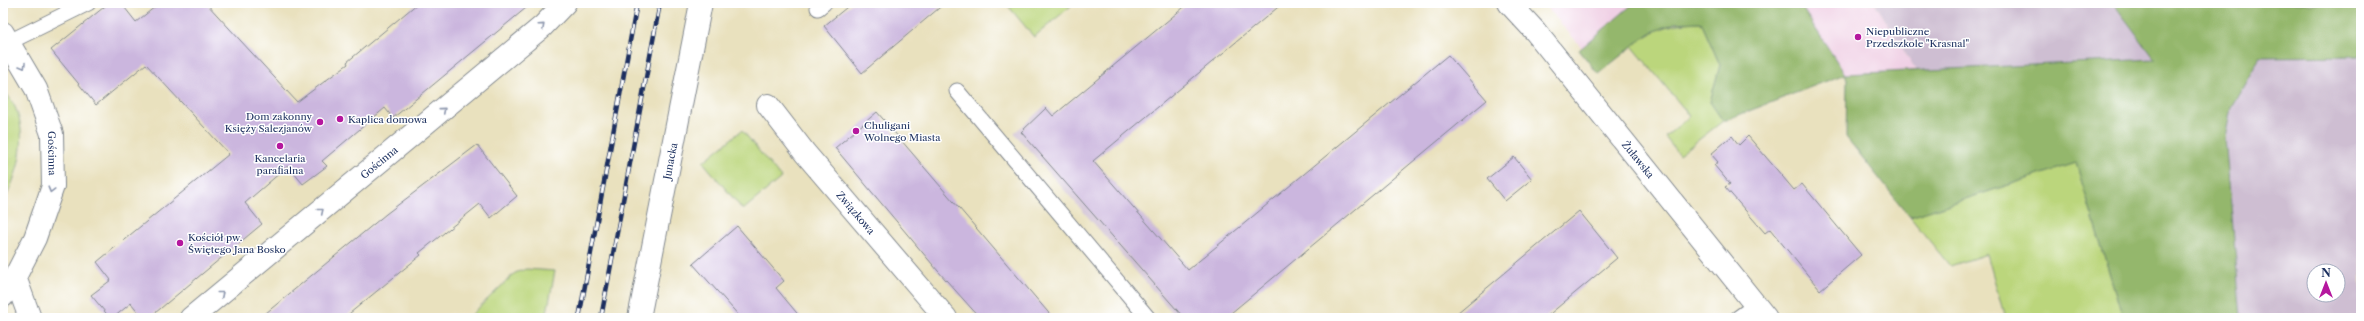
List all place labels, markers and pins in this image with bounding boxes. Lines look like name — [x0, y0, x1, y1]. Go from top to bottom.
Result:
place label: Niepubliczne Przedszkole "Krasnal" — [1866, 25, 1970, 50]
marker: Niepubliczne Przedszkole "Krasnal" — [1853, 32, 1863, 42]
place label: Dom zakonny Księży Salezjanów — [225, 110, 313, 135]
place label: Kaplica domowa — [348, 113, 428, 126]
marker: Kaplica domowa — [335, 114, 345, 124]
marker: Dom zakonny Księży Salezjanów — [315, 117, 325, 127]
place label: Chuligani Wolnego Miasta — [863, 119, 941, 144]
marker: Chuligani Wolnego Miasta — [851, 126, 861, 136]
marker: Kancelaria parafialna — [275, 141, 285, 151]
place label: Kancelaria parafialna — [255, 152, 306, 177]
place label: Kościół pw. Świętego Jana Bosko — [188, 231, 286, 256]
marker: Kościół pw. Świętego Jana Bosko — [175, 238, 185, 248]

